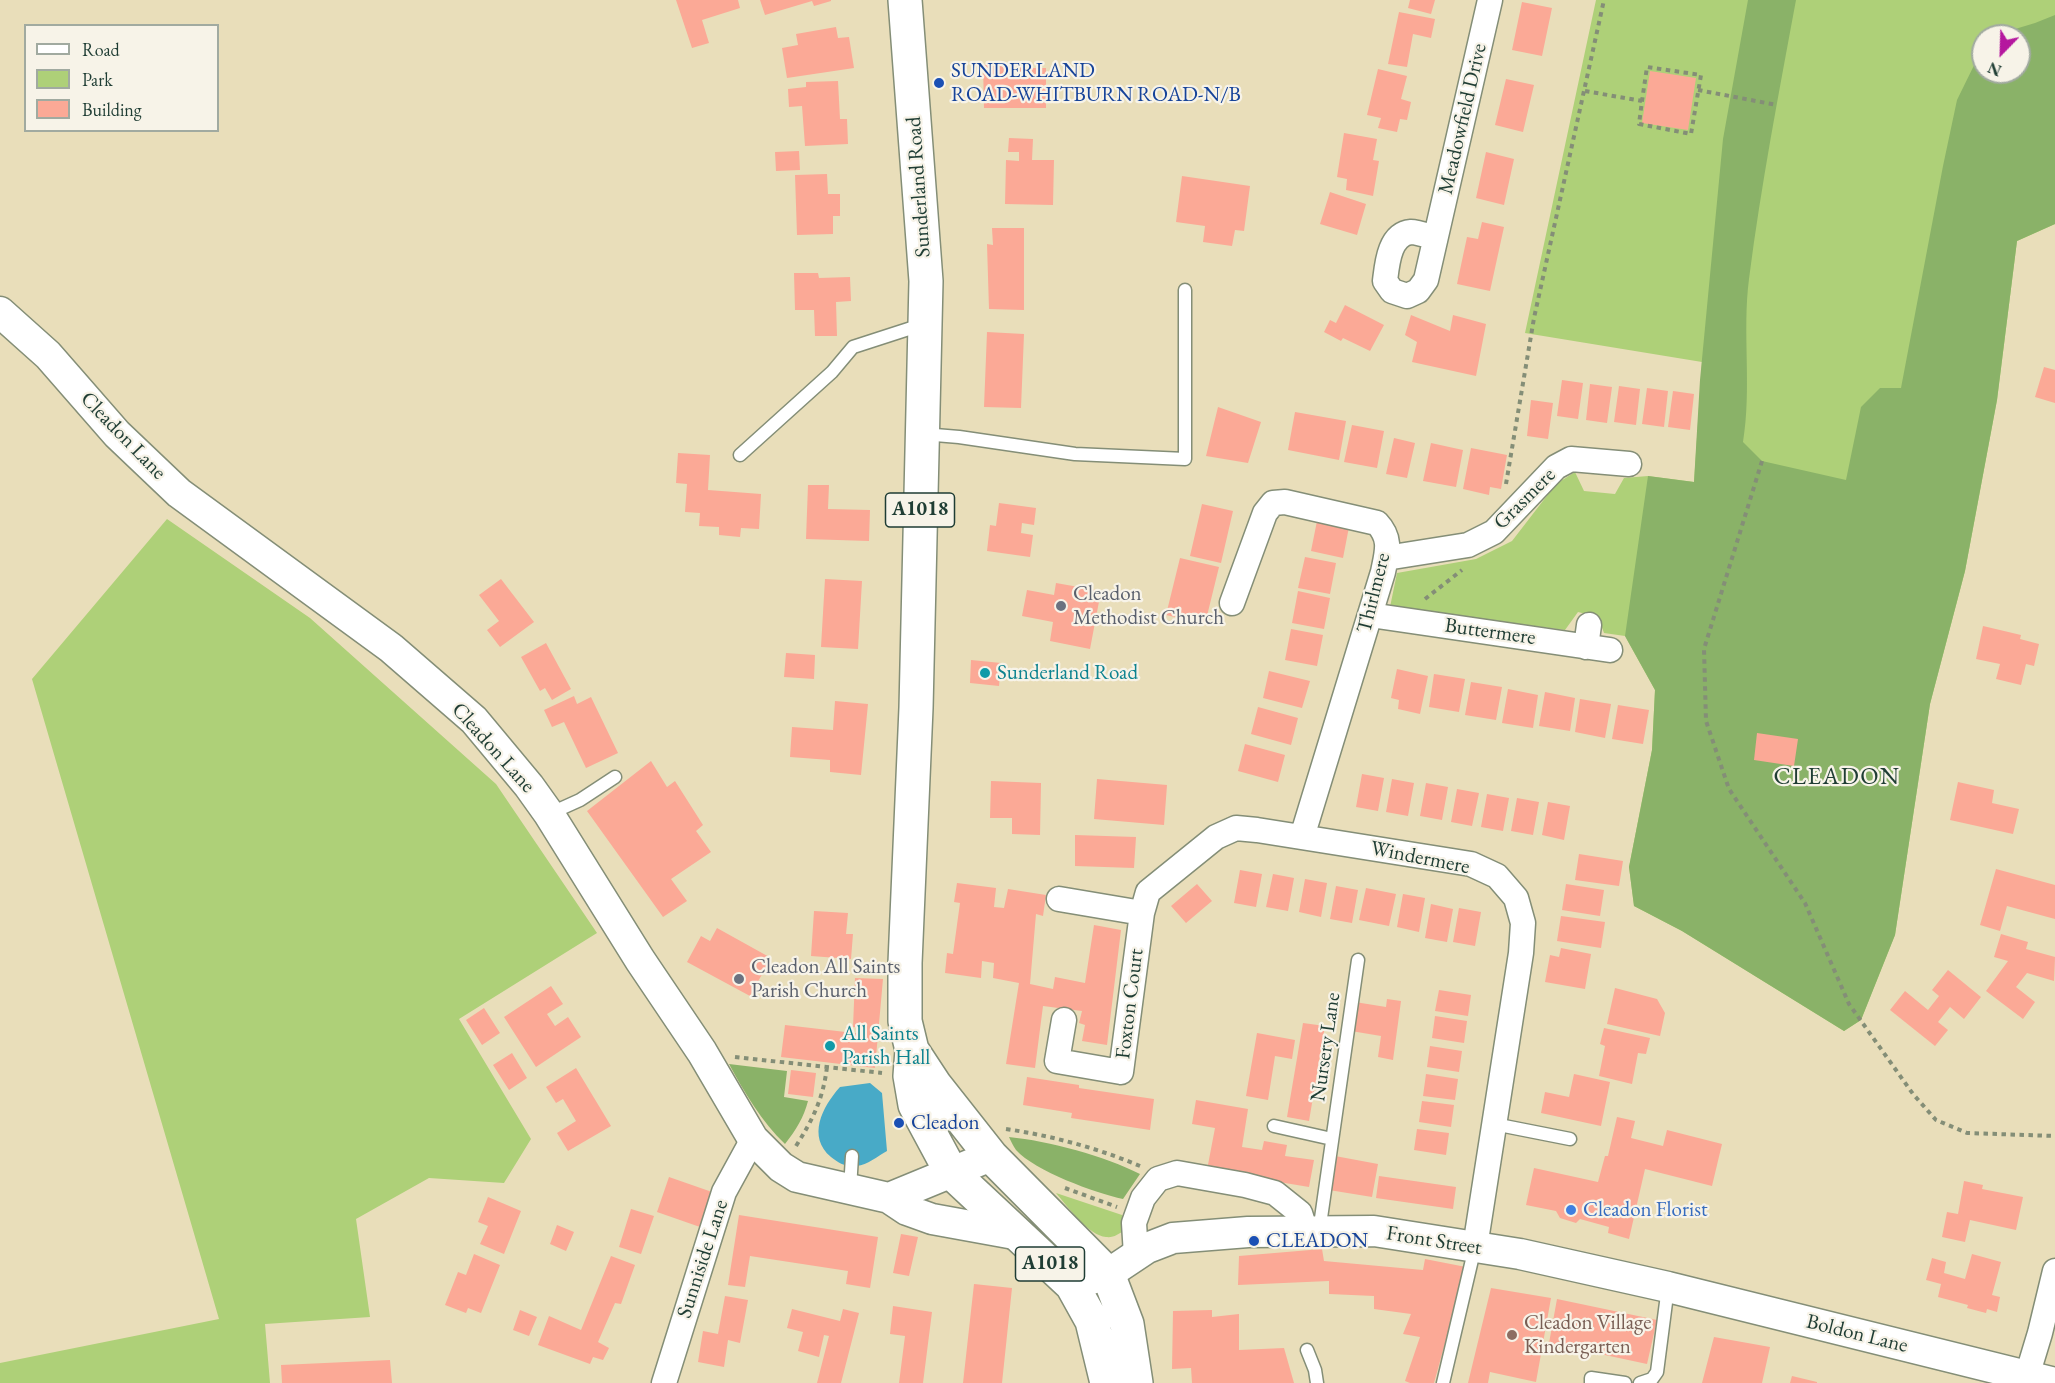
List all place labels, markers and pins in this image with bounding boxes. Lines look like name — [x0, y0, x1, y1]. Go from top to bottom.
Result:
place label: SUNDERLAND ROAD-WHITBURN ROAD-N/B — [951, 58, 1241, 108]
marker: SUNDERLAND ROAD-WHITBURN ROAD-N/B — [932, 76, 946, 90]
place label: Cleadon Methodist Church — [1073, 581, 1224, 631]
marker: Cleadon Methodist Church — [1054, 599, 1068, 613]
place label: Sunderland Road — [997, 660, 1138, 686]
marker: Sunderland Road — [978, 666, 992, 680]
place label: Cleadon All Saints Parish Church — [751, 954, 900, 1004]
marker: Cleadon All Saints Parish Church — [732, 972, 746, 986]
place label: All Saints Parish Hall — [842, 1021, 930, 1071]
marker: All Saints Parish Hall — [823, 1039, 837, 1053]
place label: Cleadon — [911, 1110, 980, 1136]
marker: Cleadon — [892, 1116, 906, 1130]
place label: Cleadon Florist — [1583, 1197, 1708, 1223]
marker: Cleadon Florist — [1564, 1203, 1578, 1217]
place label: CLEADON — [1266, 1228, 1368, 1254]
marker: CLEADON — [1247, 1234, 1261, 1248]
place label: Cleadon Village Kindergarten — [1524, 1310, 1651, 1360]
marker: Cleadon Village Kindergarten — [1505, 1328, 1519, 1342]

